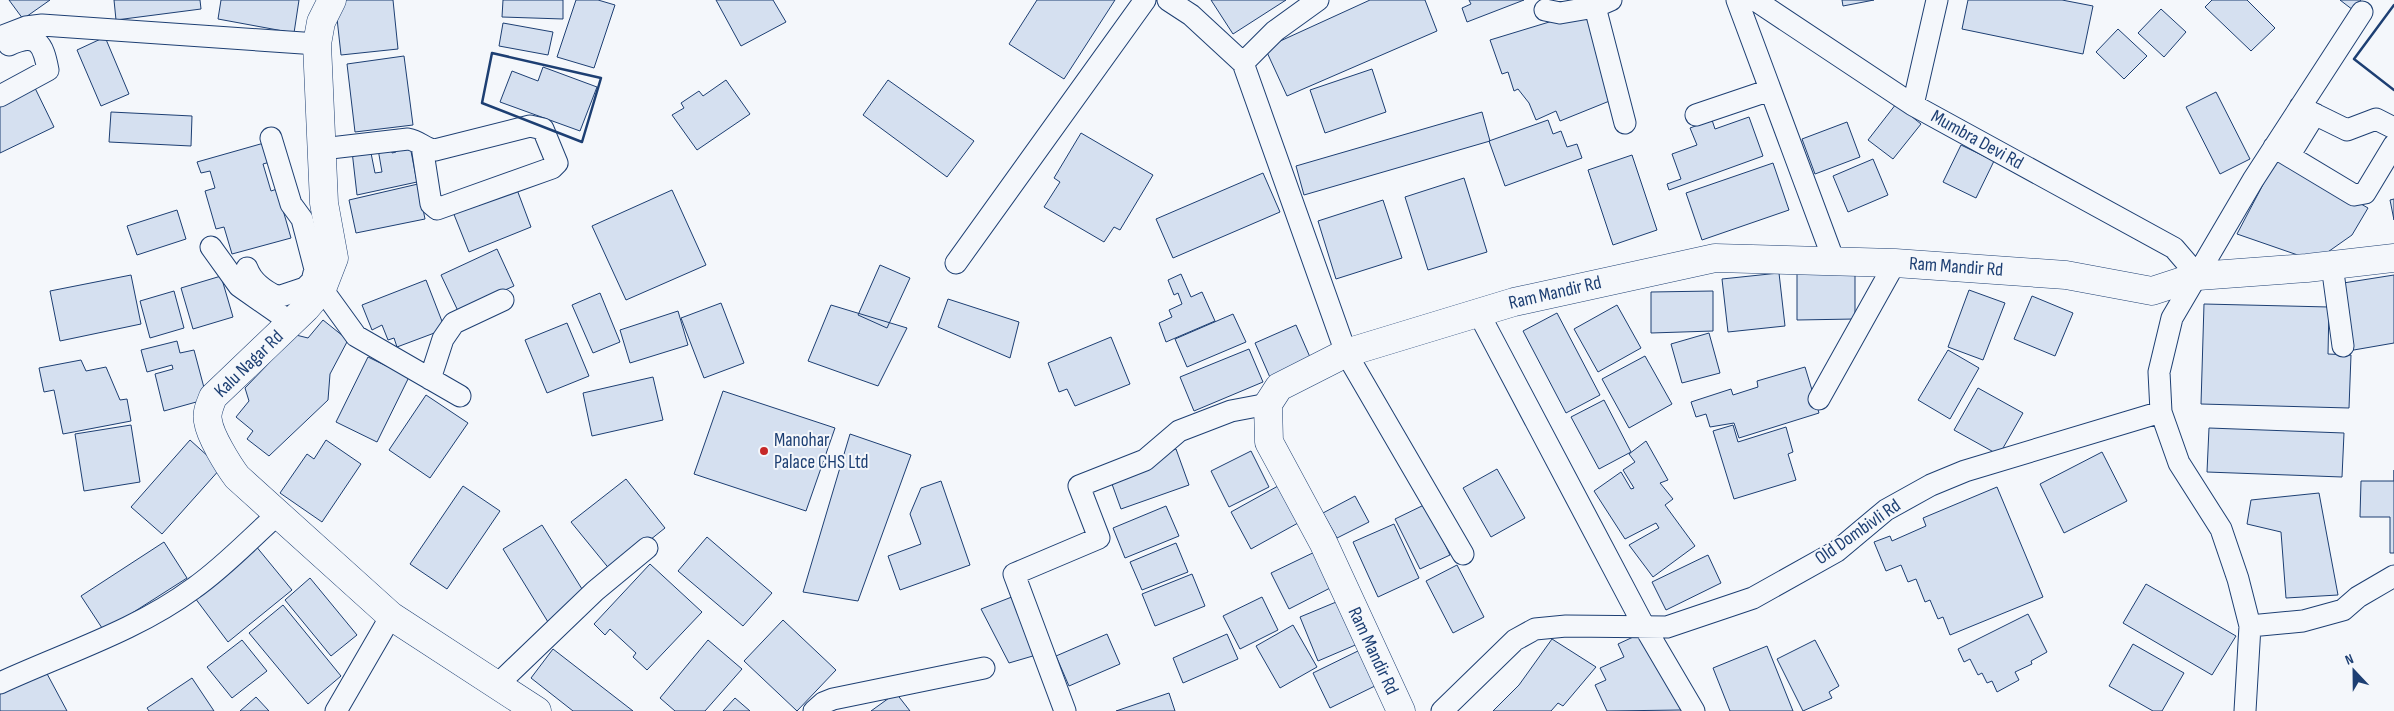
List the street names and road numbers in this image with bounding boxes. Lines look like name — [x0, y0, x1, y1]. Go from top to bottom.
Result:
street label: Mumbra Devi Rd — [1927, 105, 2027, 175]
street label: Ram Mandir Rd — [1908, 252, 2004, 282]
street label: Ram Mandir Rd — [1507, 271, 1603, 315]
street label: Kalu Nagar Rd — [210, 326, 288, 402]
street label: Old Dombivli Rd — [1811, 494, 1905, 570]
street label: Ram Mandir Rd — [1343, 603, 1403, 699]

